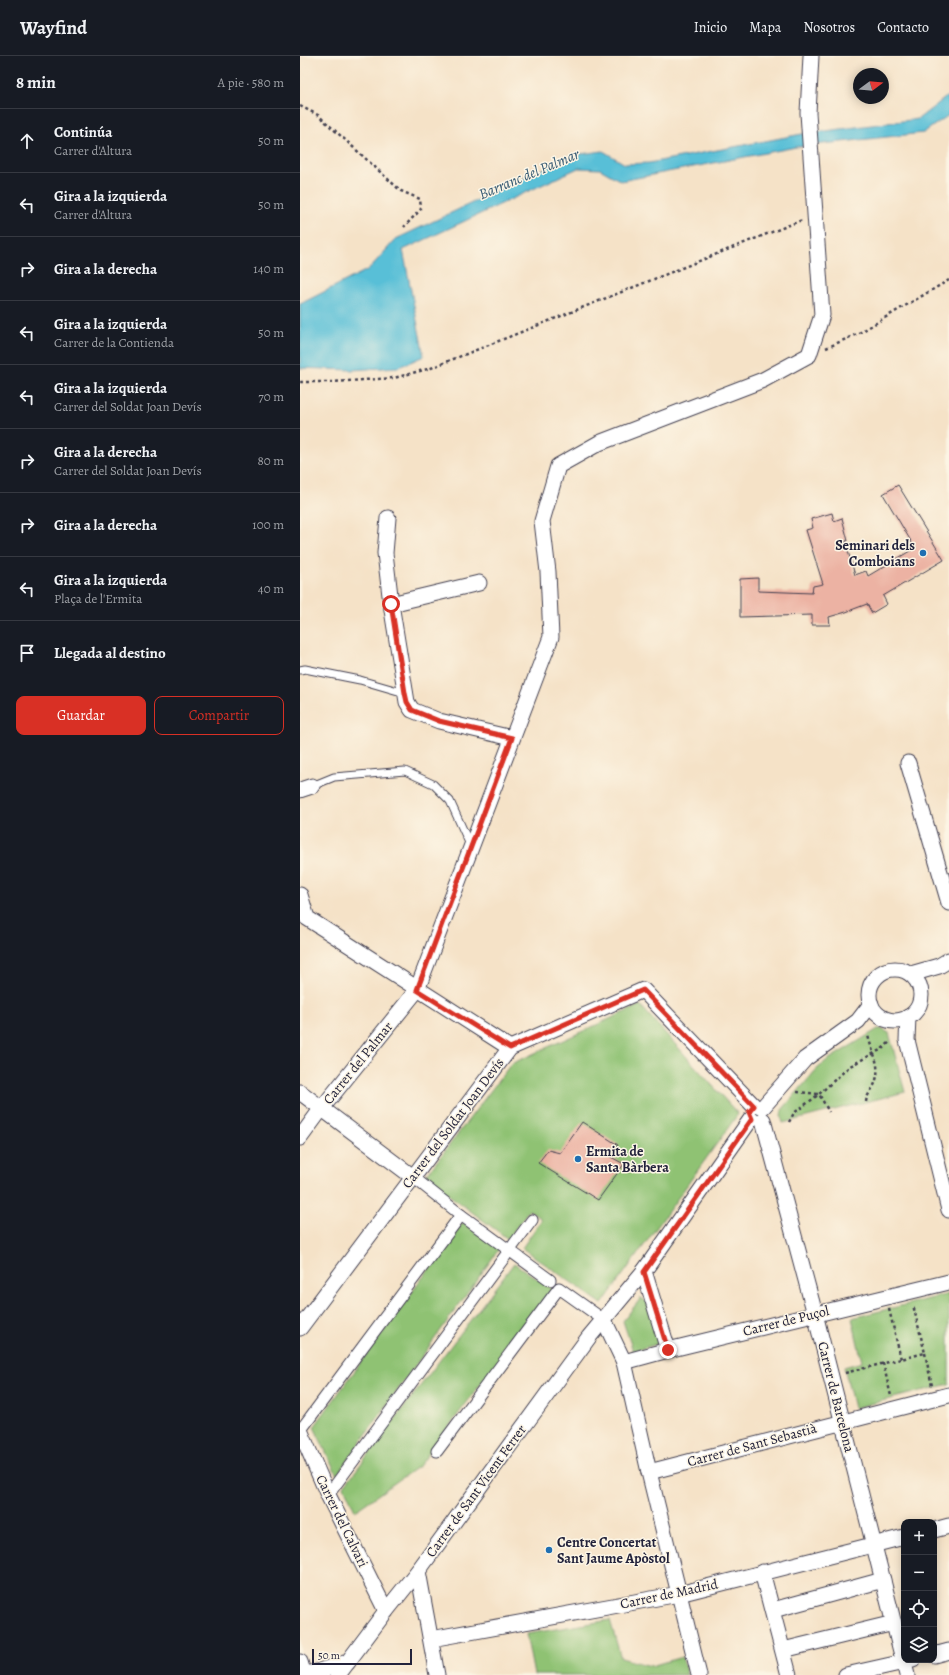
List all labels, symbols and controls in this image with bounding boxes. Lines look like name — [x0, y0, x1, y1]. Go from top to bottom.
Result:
text: Wayfind — [20, 15, 87, 41]
text: Inicio — [694, 18, 727, 37]
text: Mapa — [749, 18, 781, 37]
text: Nosotros — [803, 18, 855, 37]
text: Contacto — [877, 18, 929, 37]
north arrow — [853, 68, 889, 104]
text: 8 min — [16, 71, 56, 94]
text: A pie · 580 m — [218, 74, 284, 91]
text: Continúa — [54, 122, 112, 142]
icon: ahead — [16, 130, 38, 152]
text: 50 m — [258, 132, 284, 149]
text: Carrer d'Altura — [54, 142, 132, 159]
water label: Barranc del Palmar — [476, 144, 583, 204]
text: Gira a la izquierda — [54, 186, 167, 206]
icon: left — [16, 194, 38, 216]
text: 50 m — [258, 196, 284, 213]
text: Carrer d'Altura — [54, 206, 132, 223]
icon: right — [16, 258, 38, 280]
text: Gira a la derecha — [54, 259, 157, 279]
text: 140 m — [253, 260, 284, 277]
text: Gira a la izquierda — [54, 314, 167, 334]
icon: left — [16, 322, 38, 344]
text: 50 m — [258, 324, 284, 341]
text: Carrer de la Contienda — [54, 334, 174, 351]
text: Gira a la izquierda — [54, 378, 167, 398]
icon: left — [16, 386, 38, 408]
text: 70 m — [258, 388, 284, 405]
text: Carrer del Soldat Joan Devís — [54, 398, 202, 415]
text: Gira a la derecha — [54, 442, 157, 462]
icon: right — [16, 450, 38, 472]
text: 80 m — [257, 452, 284, 469]
text: Carrer del Soldat Joan Devís — [54, 462, 202, 479]
icon: right — [16, 514, 38, 536]
text: Gira a la derecha — [54, 515, 157, 535]
text: 100 m — [252, 516, 284, 533]
place label: Seminari dels Comboians — [835, 536, 915, 571]
marker: Seminari dels Comboians — [918, 548, 928, 558]
text: Gira a la izquierda — [54, 570, 167, 590]
icon: left — [16, 578, 38, 600]
text: 40 m — [258, 580, 284, 597]
text: Plaça de l'Ermita — [54, 590, 142, 607]
route start — [382, 595, 400, 613]
icon: arrive — [16, 642, 38, 664]
text: Llegada al destino — [54, 643, 166, 663]
button: Guardar — [16, 696, 146, 735]
button: Compartir — [154, 696, 284, 735]
street label: Carrer del Palmar — [319, 1017, 398, 1108]
street label: Carrer del Soldat Joan Devís — [398, 1054, 508, 1192]
place label: Ermita de Santa Bàrbera — [586, 1142, 669, 1177]
marker: Ermita de Santa Bàrbera — [573, 1154, 583, 1164]
street label: Carrer de Puçol — [741, 1301, 832, 1341]
street label: Carrer de Barcelona — [813, 1340, 859, 1455]
route end — [659, 1341, 677, 1359]
street label: Carrer de Sant Sebastià — [685, 1418, 819, 1471]
street label: Carrer de Sant Vicent Ferrer — [421, 1420, 531, 1561]
street label: Carrer del Calvari — [311, 1472, 373, 1571]
map controls — [901, 1519, 937, 1663]
button: + — [901, 1519, 937, 1555]
place label: Centre Concertat Sant Jaume Apòstol — [557, 1533, 670, 1568]
marker: Centre Concertat Sant Jaume Apòstol — [544, 1545, 554, 1555]
button: − — [901, 1555, 937, 1591]
street label: Carrer de Madrid — [618, 1574, 720, 1614]
button: locate — [901, 1591, 937, 1627]
button: layers — [901, 1627, 937, 1663]
scale bar — [312, 1647, 412, 1666]
text: 50 m — [318, 1648, 340, 1663]

